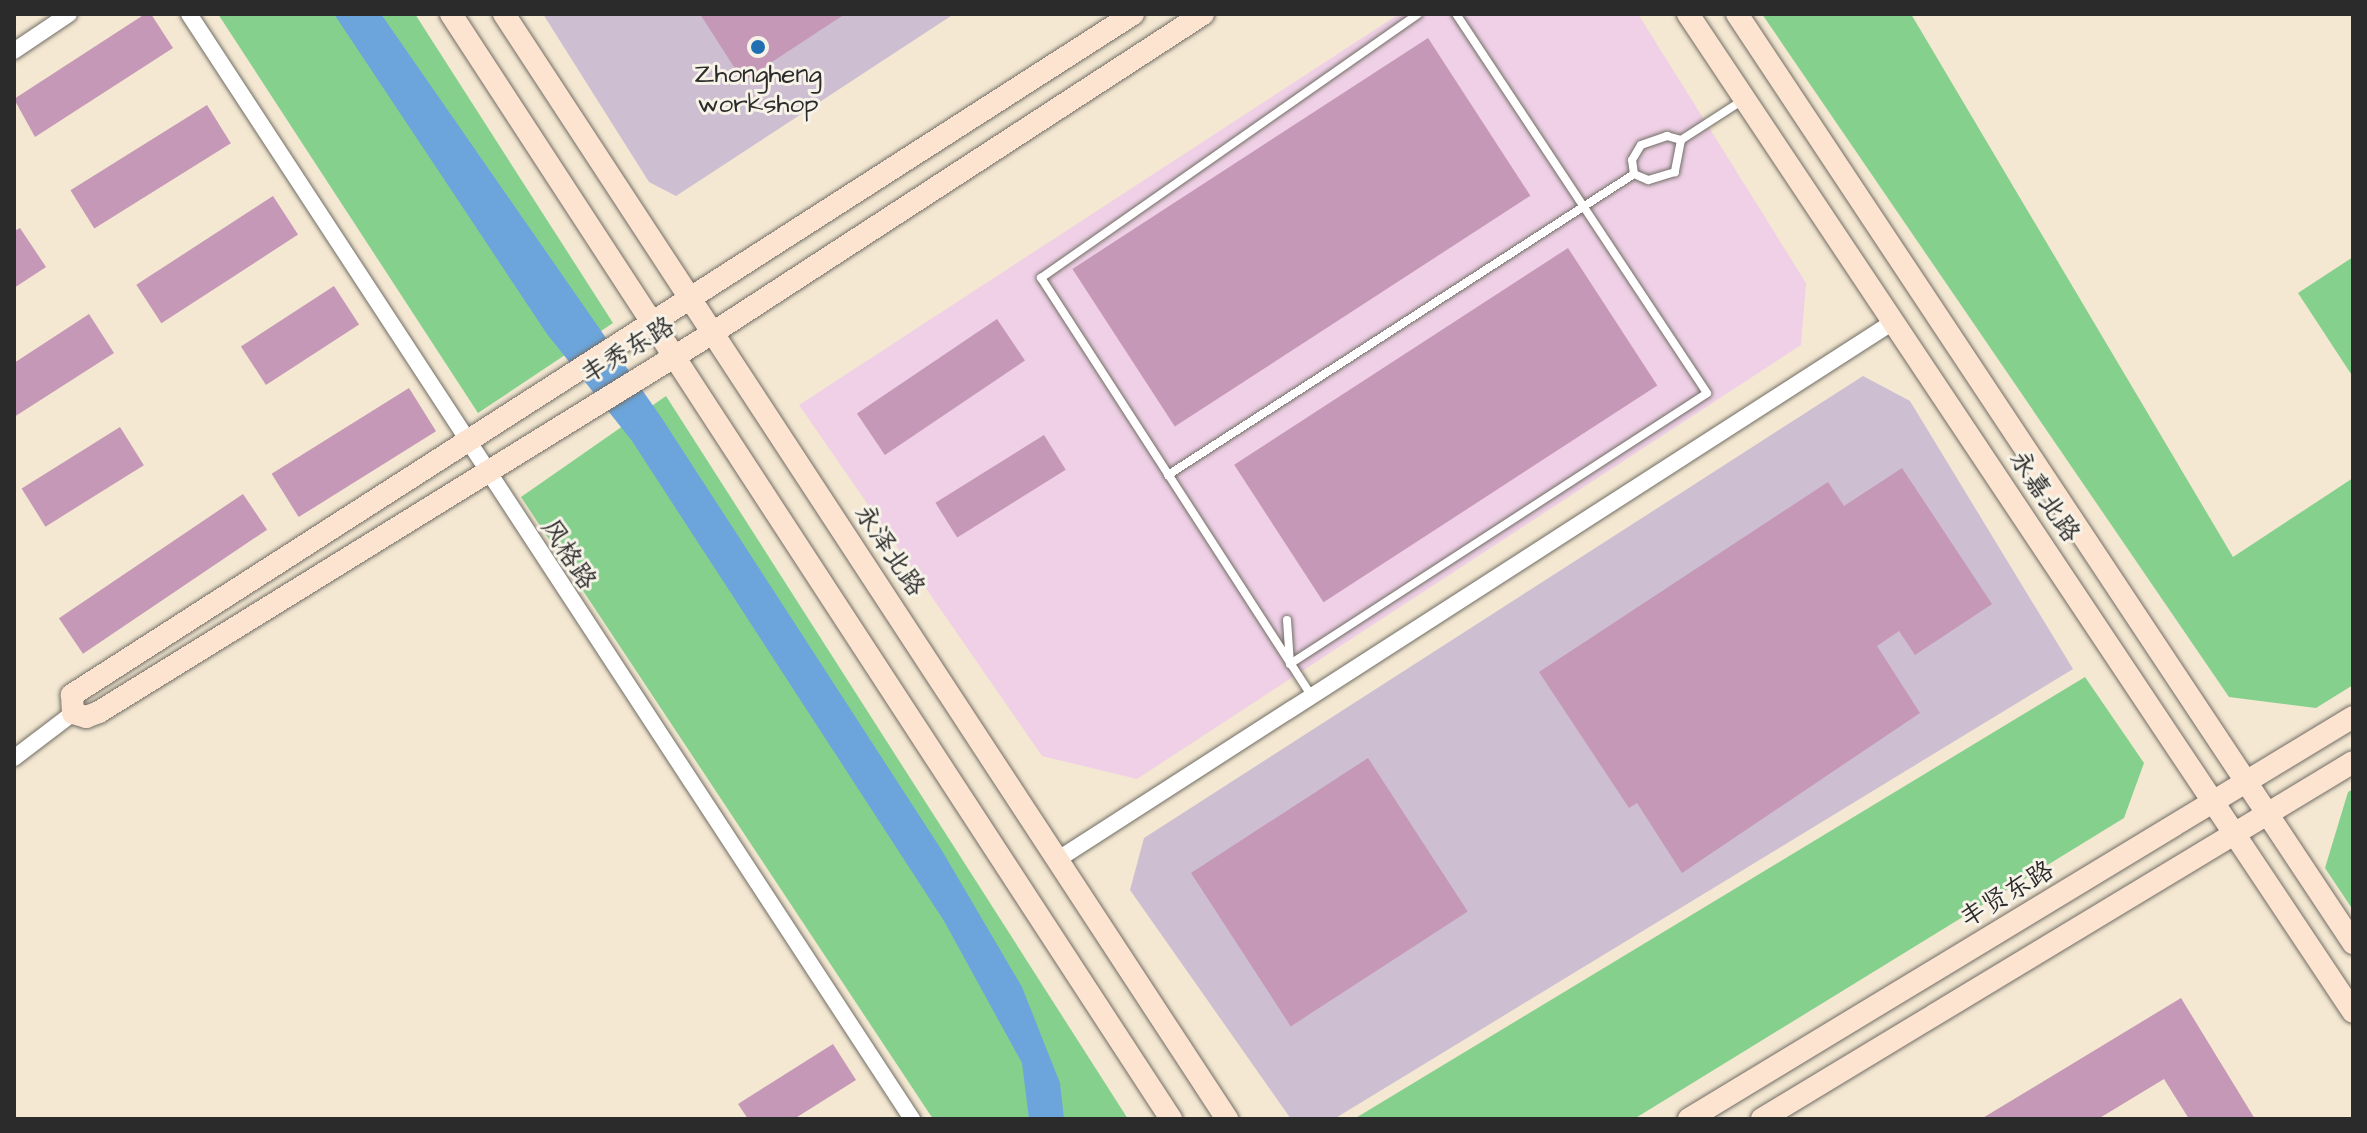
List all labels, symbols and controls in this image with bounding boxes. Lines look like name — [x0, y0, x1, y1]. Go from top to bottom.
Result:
marker: Zhongheng workshop — [749, 38, 767, 56]
place label: Zhongheng workshop — [694, 59, 822, 120]
street label: 丰秀东路 — [575, 311, 681, 391]
street label: 永嘉北路 — [2002, 445, 2086, 549]
street label: 永泽北路 — [847, 499, 931, 603]
street label: 风格路 — [534, 514, 602, 596]
street label: 丰贤东路 — [1954, 855, 2060, 935]

